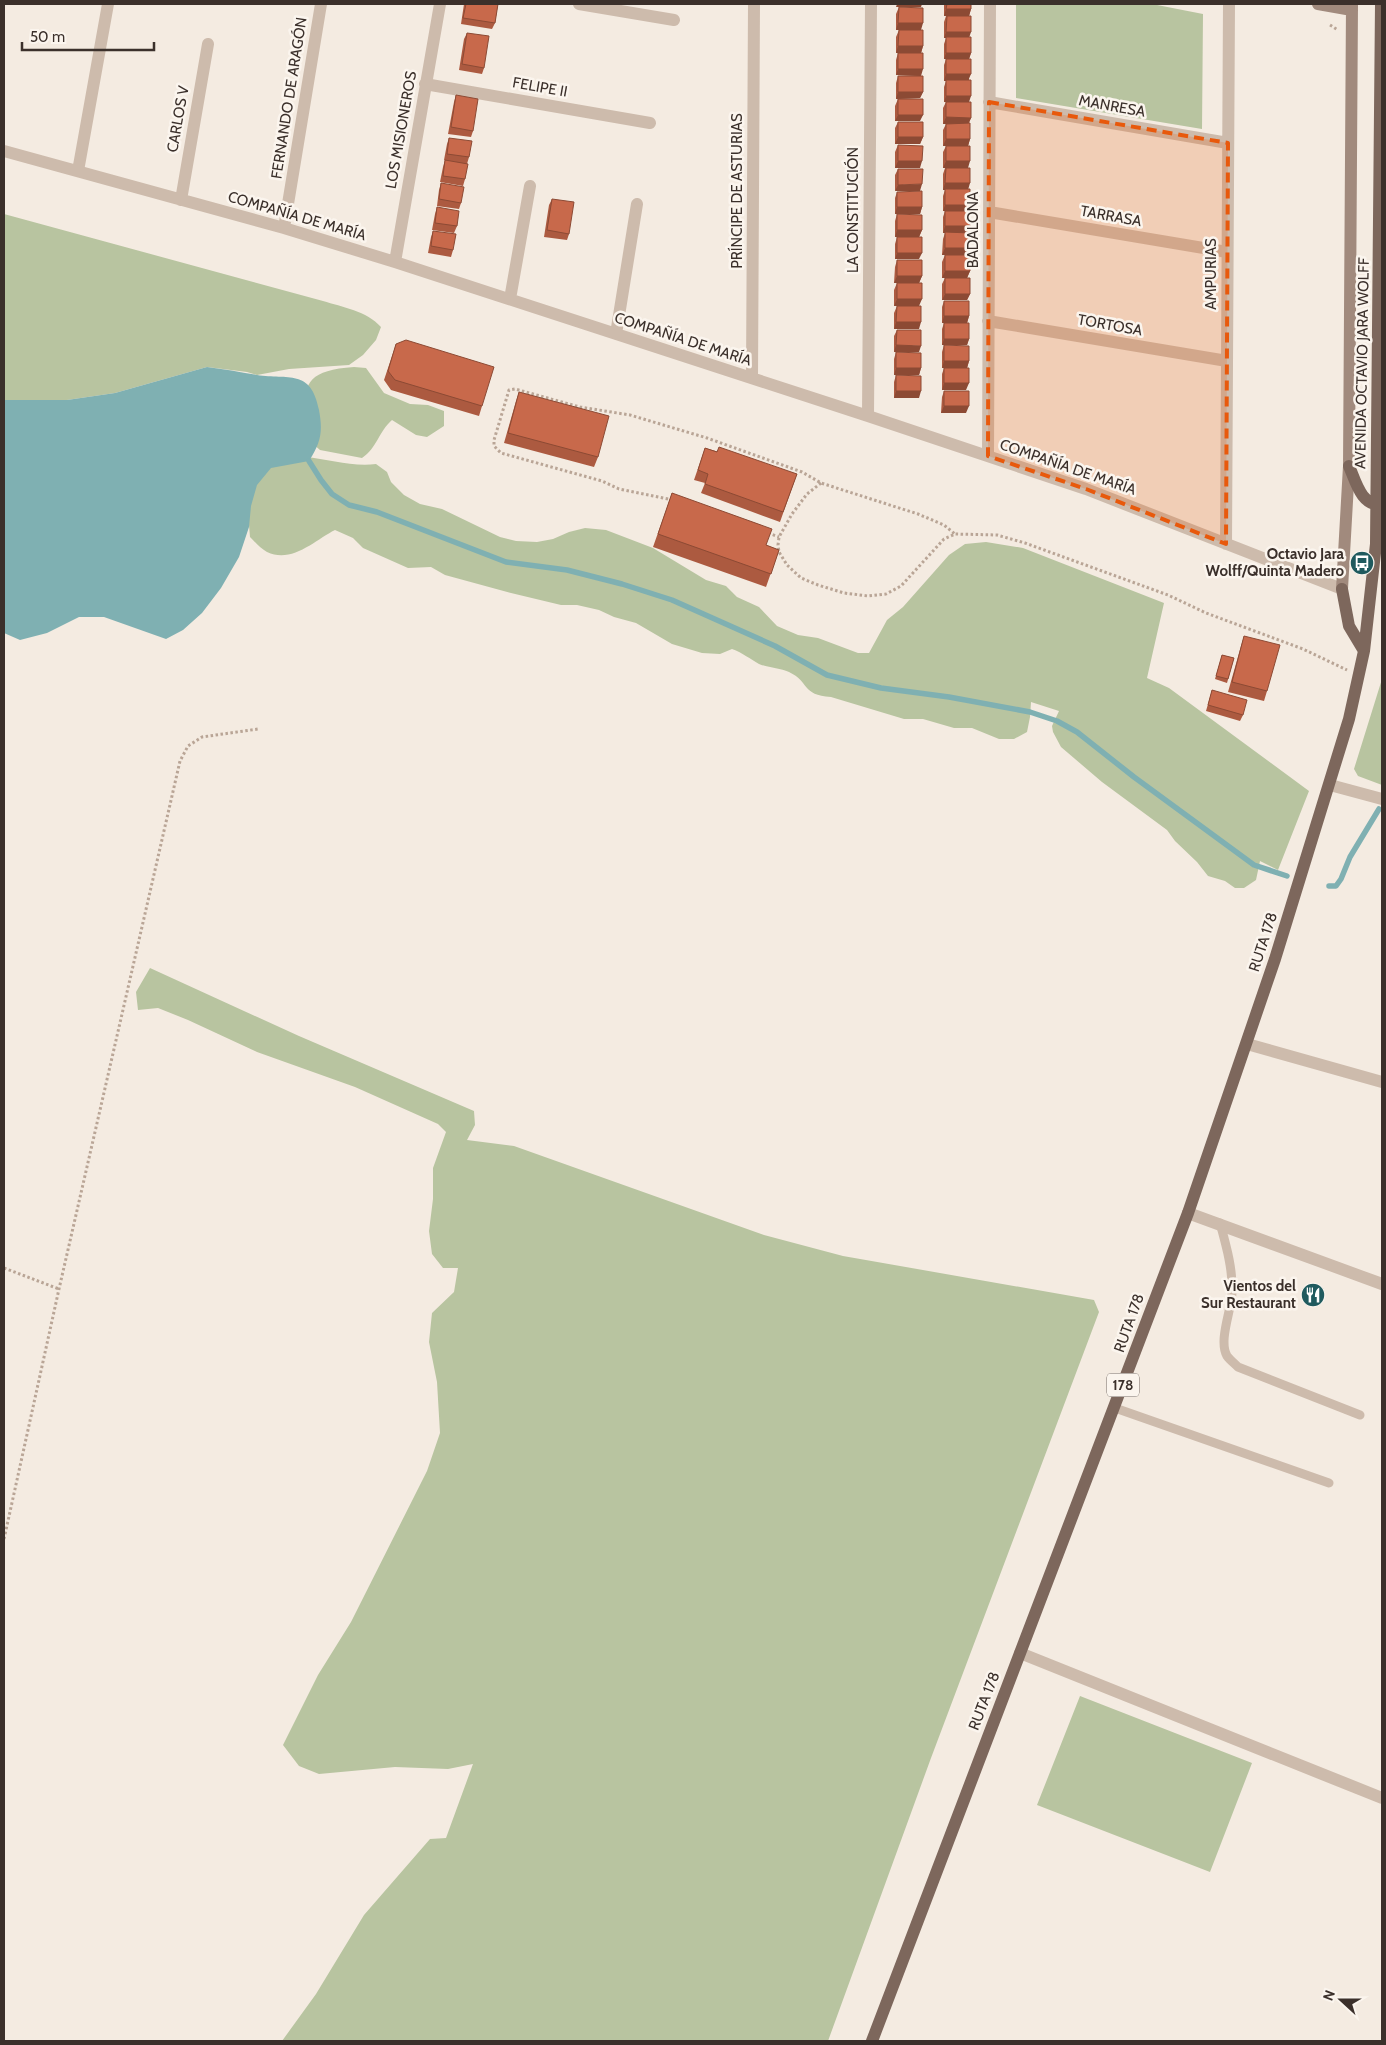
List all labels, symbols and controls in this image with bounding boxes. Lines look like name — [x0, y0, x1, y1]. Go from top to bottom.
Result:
street label: FERNANDO DE ARAGÓN — [266, 16, 311, 180]
scale bar — [22, 20, 155, 52]
text: 50 m — [30, 28, 65, 46]
street label: LOS MISIONEROS — [382, 70, 420, 190]
street label: FELIPE II — [511, 73, 569, 101]
street label: CARLOS V — [163, 83, 193, 154]
street label: MANRESA — [1077, 91, 1147, 121]
street label: PRÍNCIPE DE ASTURIAS — [727, 113, 746, 269]
street label: LA CONSTITUCIÓN — [843, 147, 862, 273]
street label: COMPAÑÍA DE MARÍA — [226, 187, 369, 245]
street label: BADALONA — [964, 191, 982, 268]
street label: TARRASA — [1079, 202, 1144, 230]
street label: AMPURIAS — [1202, 238, 1220, 310]
street label: AVENIDA OCTAVIO JARA WOLFF — [1351, 257, 1373, 469]
street label: COMPAÑÍA DE MARÍA — [612, 307, 755, 370]
street label: TORTOSA — [1076, 310, 1144, 340]
street label: COMPAÑÍA DE MARÍA — [997, 434, 1140, 499]
place label: Octavio Jara Wolff/Quinta Madero — [1206, 545, 1345, 580]
bus stop icon: Octavio Jara Wolff/Quinta Madero — [1349, 550, 1375, 576]
street label: RUTA 178 — [1245, 910, 1281, 974]
place label: Vientos del Sur Restaurant — [1201, 1277, 1296, 1312]
restaurant icon: Vientos del Sur Restaurant — [1300, 1282, 1326, 1308]
street label: RUTA 178 — [1110, 1291, 1148, 1355]
road number: 178 — [1107, 1374, 1139, 1396]
street label: RUTA 178 — [965, 1669, 1003, 1733]
north arrow — [1316, 1975, 1366, 2025]
text: N — [1319, 1987, 1339, 2003]

